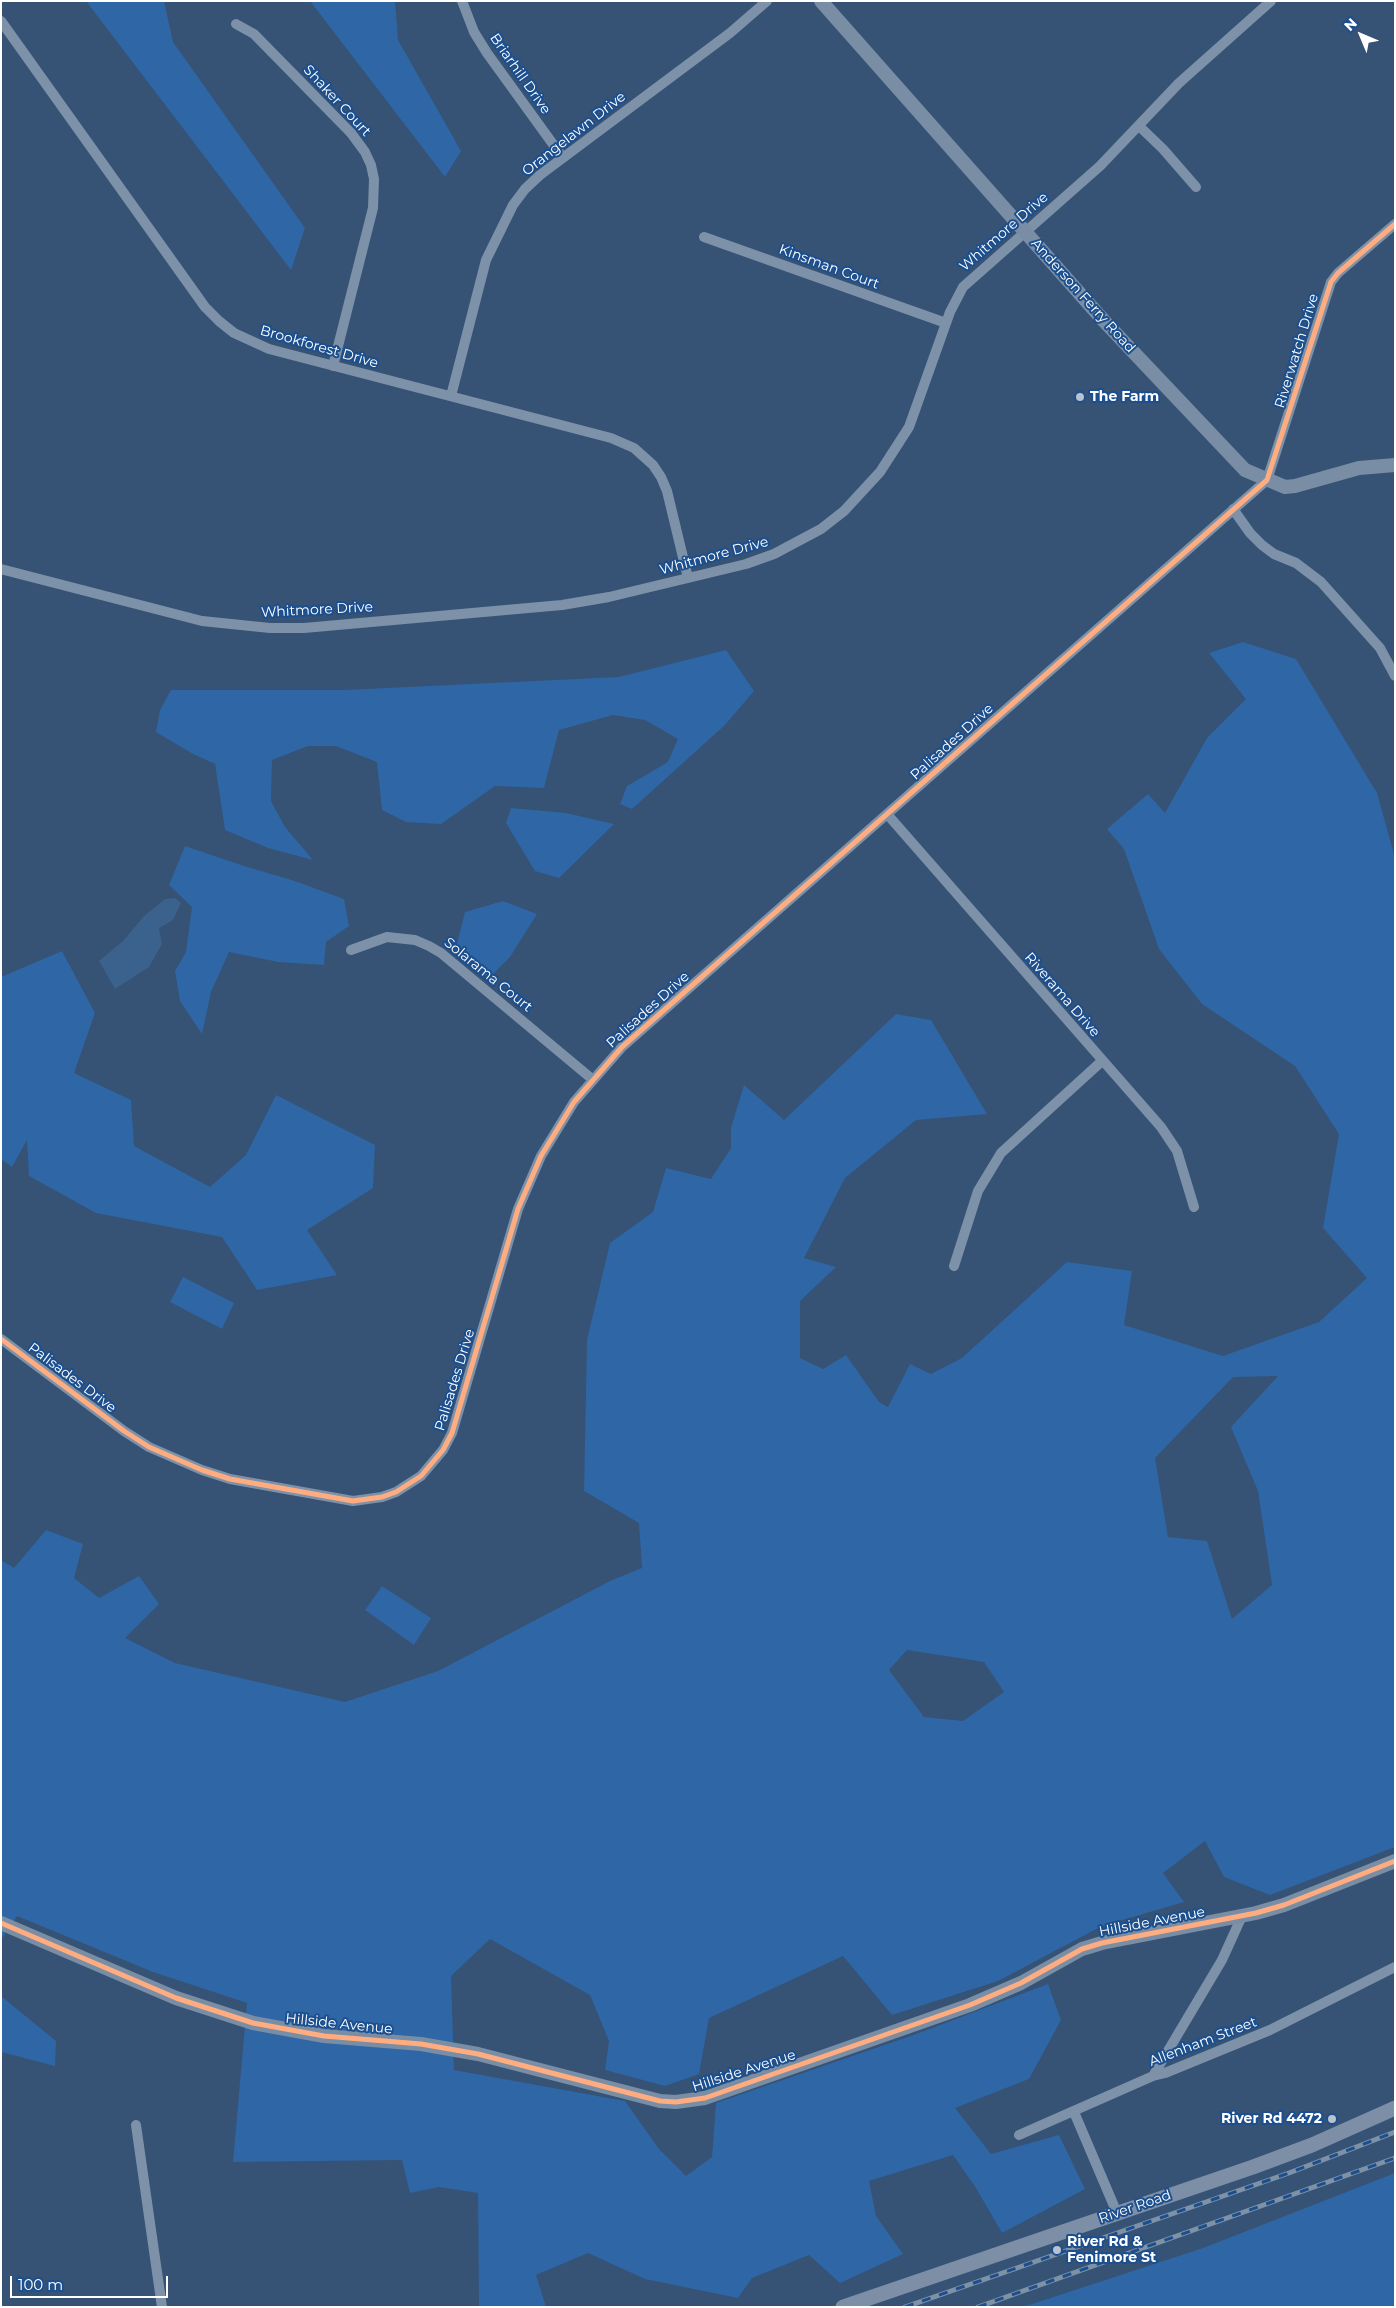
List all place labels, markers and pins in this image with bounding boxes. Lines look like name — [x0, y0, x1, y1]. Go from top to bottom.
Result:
place label: The Farm — [1090, 389, 1159, 405]
marker: The Farm — [1074, 391, 1086, 403]
place label: River Rd 4472 — [1221, 2111, 1322, 2127]
marker: River Rd 4472 — [1326, 2113, 1338, 2125]
place label: River Rd & Fenimore St — [1067, 2234, 1156, 2266]
marker: River Rd & Fenimore St — [1051, 2244, 1063, 2256]

